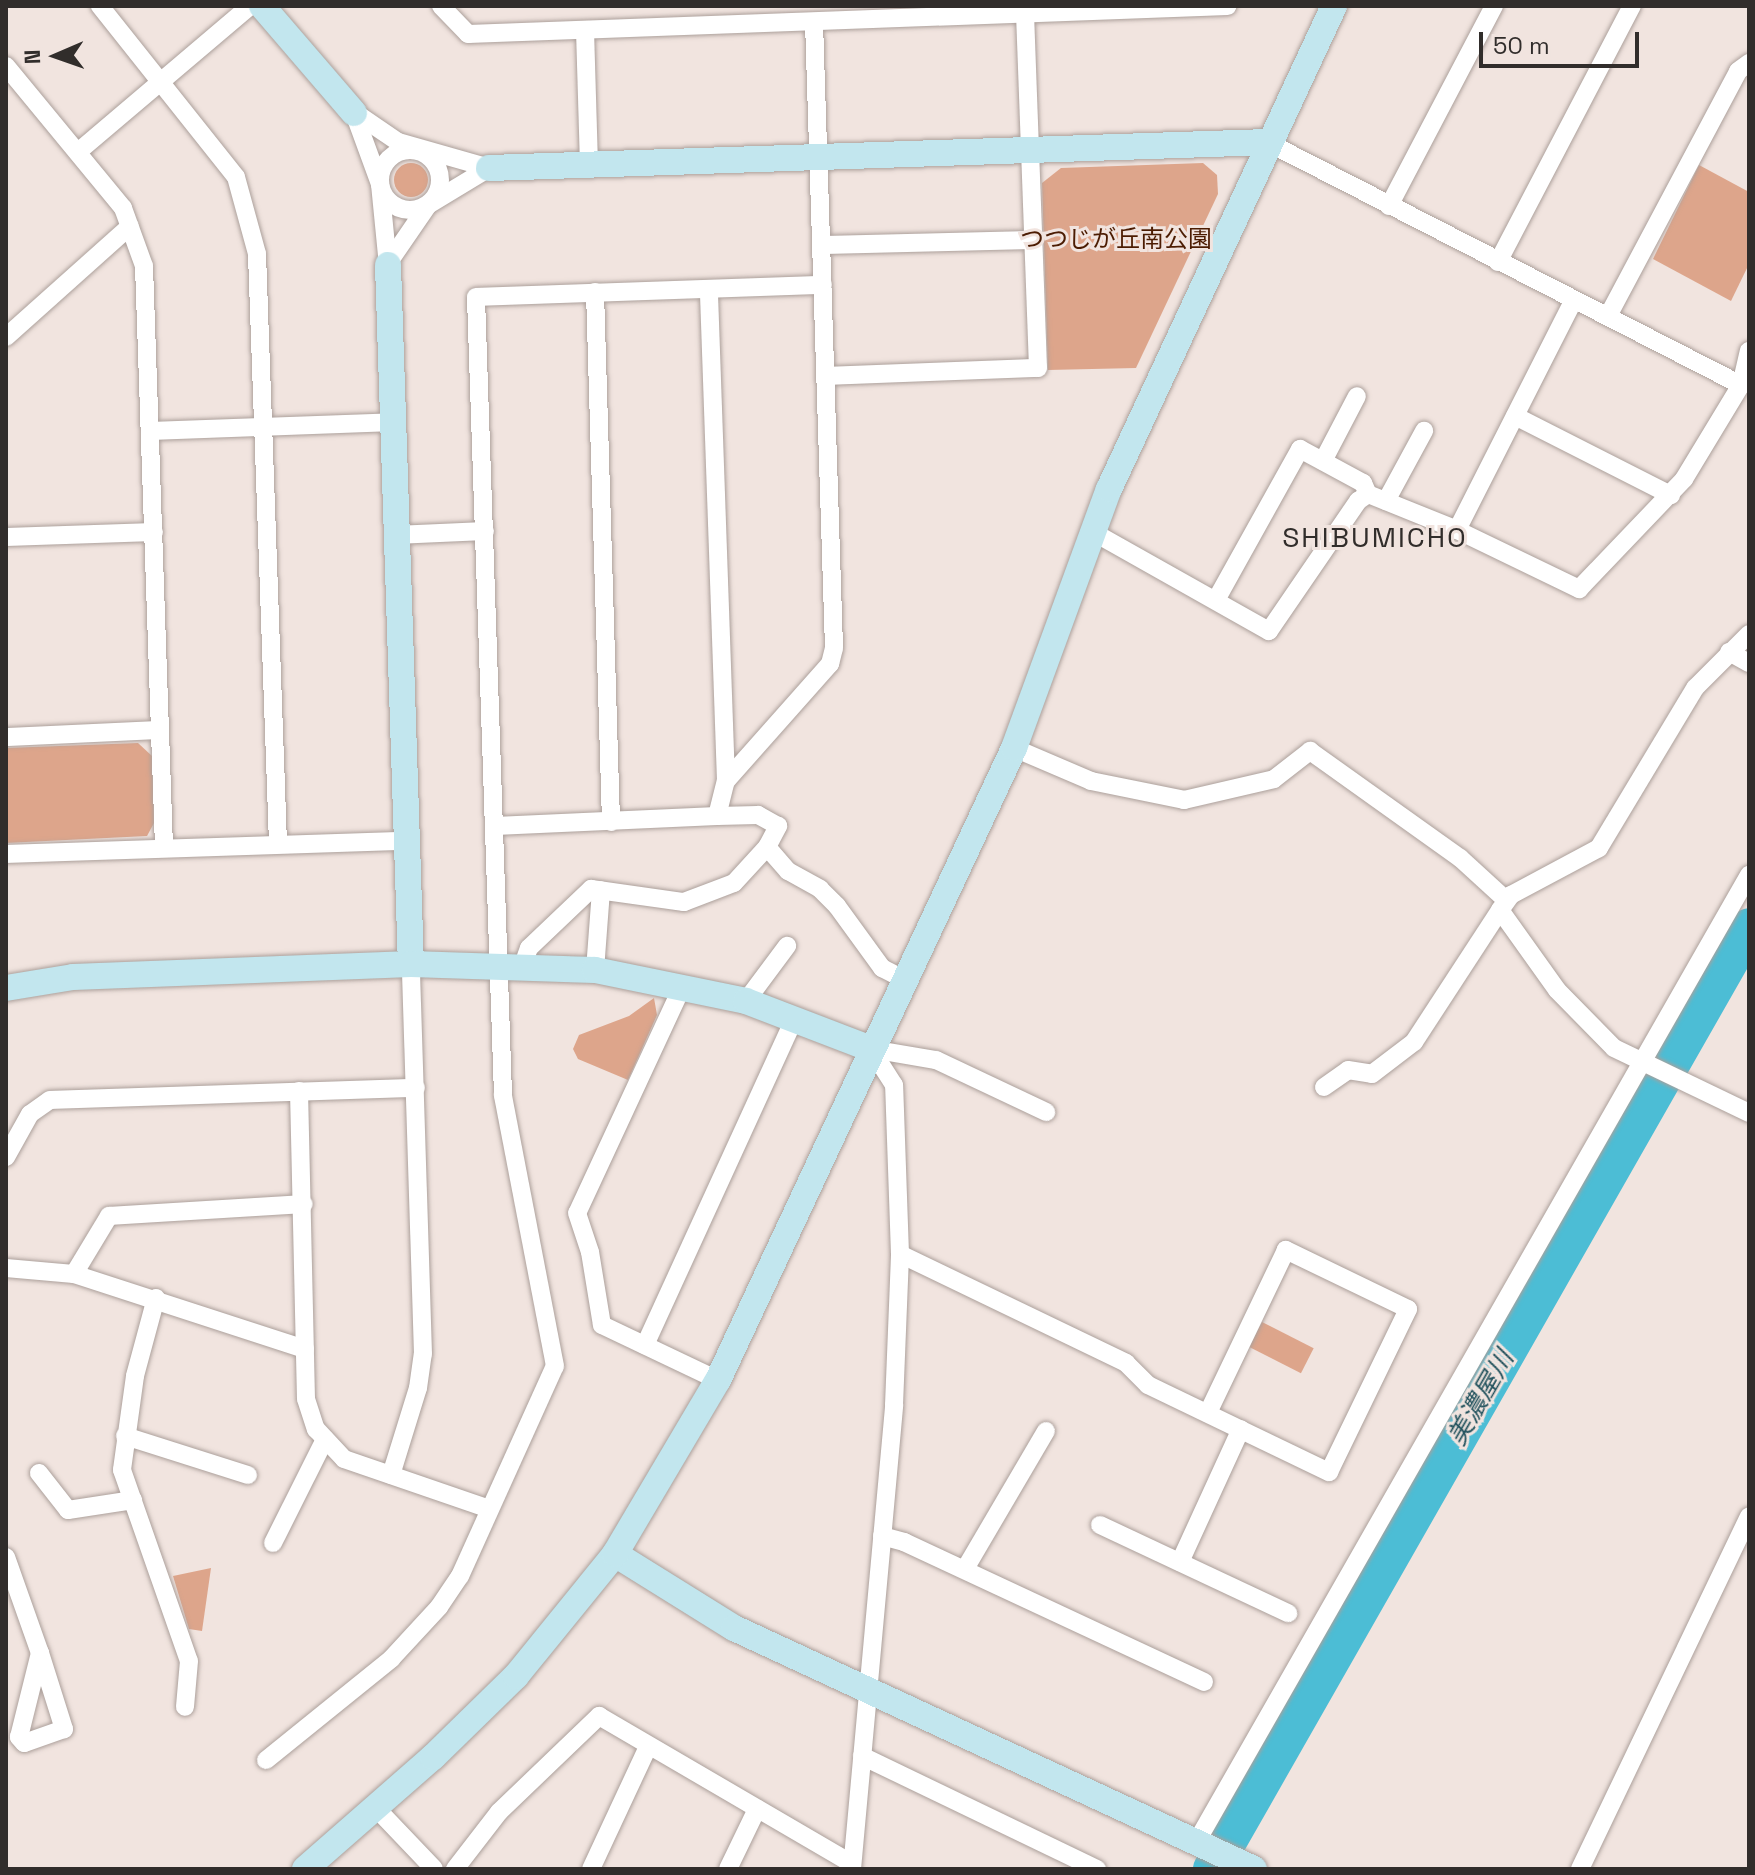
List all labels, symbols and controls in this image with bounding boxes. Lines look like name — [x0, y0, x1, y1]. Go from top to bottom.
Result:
north arrow — [16, 16, 96, 96]
scale bar — [1483, 16, 1643, 66]
text: 50 m — [1493, 30, 1550, 61]
text: N — [18, 49, 46, 65]
park label: つつじが丘南公園 — [1020, 225, 1212, 253]
district label: SHIBUMICHO — [1282, 520, 1468, 554]
water label: 美濃屋川 — [1441, 1345, 1521, 1451]

